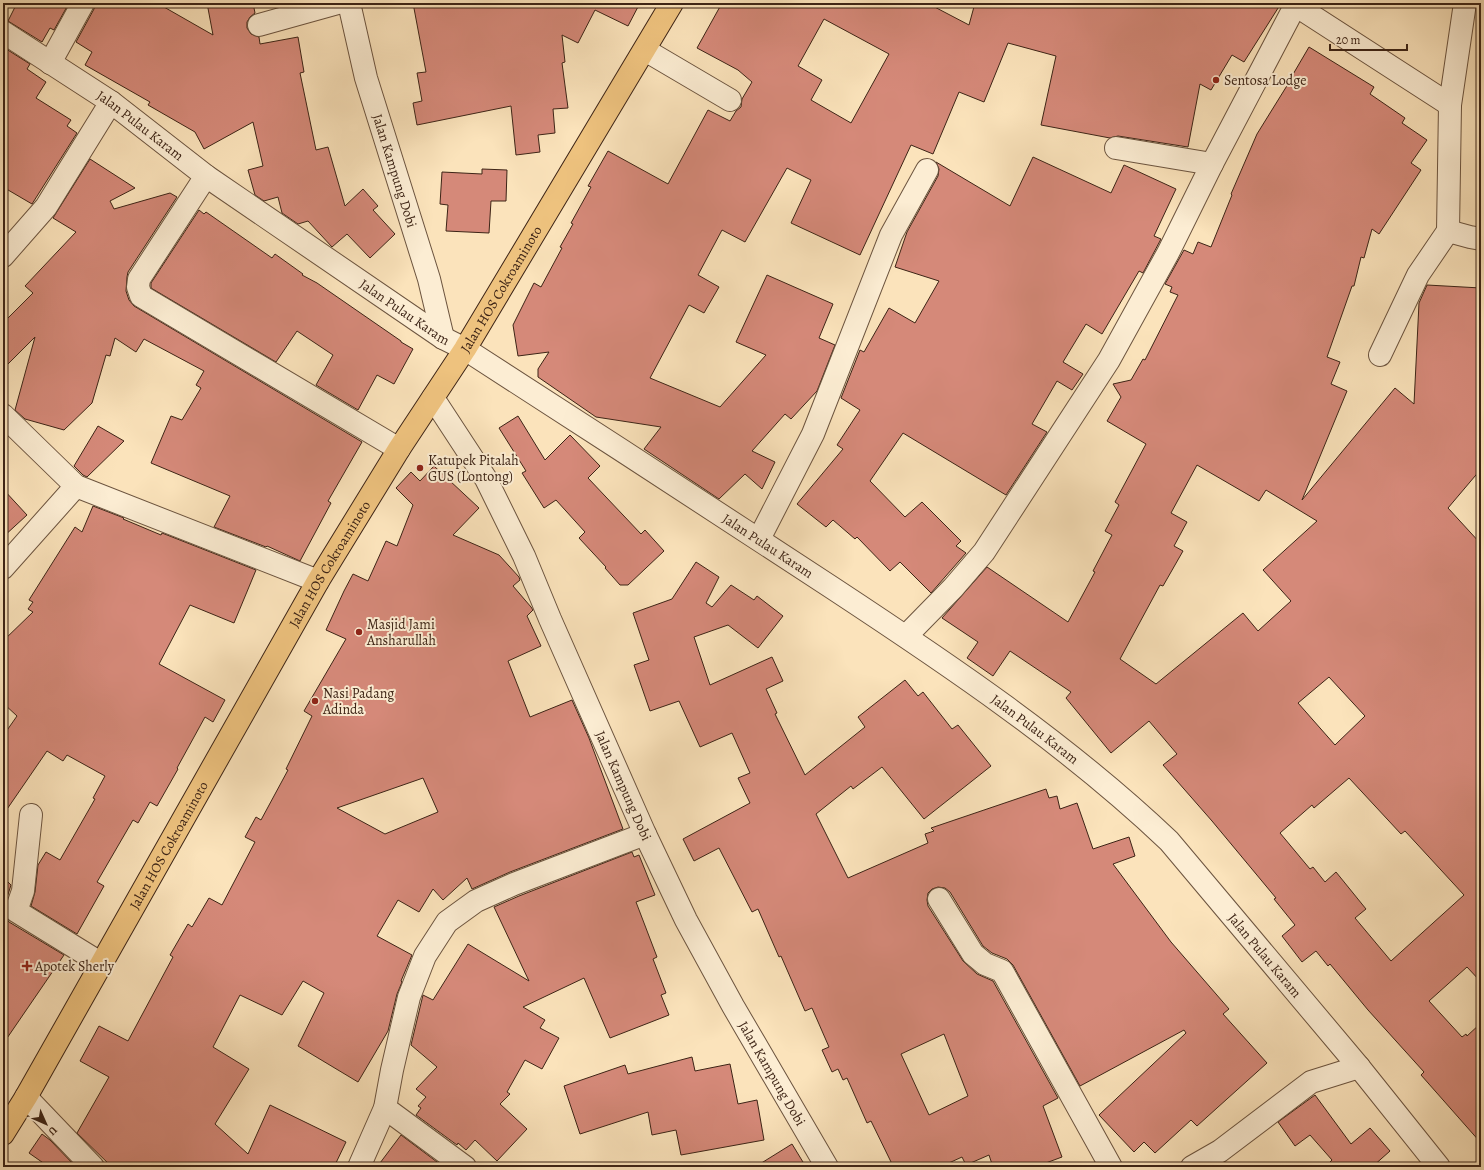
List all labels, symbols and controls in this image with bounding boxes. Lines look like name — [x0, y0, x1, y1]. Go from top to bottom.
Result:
scale bar — [1330, 26, 1407, 52]
text: 20 m — [1336, 32, 1360, 48]
place label: Sentosa Lodge — [1224, 71, 1306, 90]
marker: Sentosa Lodge — [1211, 75, 1221, 85]
street label: Jalan Pulau Karam — [93, 86, 188, 165]
street label: Jalan Kampung Dobi — [368, 111, 421, 230]
street label: Jalan HOS Cokroaminoto — [456, 222, 547, 357]
street label: Jalan Pulau Karam — [356, 275, 453, 350]
place label: Katupek Pitalah GUS (Lontong) — [428, 451, 519, 486]
marker: Katupek Pitalah GUS (Lontong) — [415, 463, 425, 473]
street label: Jalan HOS Cokroaminoto — [285, 497, 375, 631]
street label: Jalan Pulau Karam — [719, 509, 817, 583]
place label: Masjid Jami Ansharullah — [366, 615, 436, 650]
marker: Masjid Jami Ansharullah — [354, 627, 364, 637]
place label: Nasi Padang Adinda — [322, 684, 394, 719]
street label: Jalan Pulau Karam — [987, 690, 1083, 769]
marker: Nasi Padang Adinda — [310, 696, 320, 706]
street label: Jalan Kampung Dobi — [591, 728, 656, 844]
street label: Jalan HOS Cokroaminoto — [125, 778, 213, 913]
street label: Jalan Pulau Karam — [1223, 909, 1306, 1002]
place label: Apotek Sherly — [34, 957, 115, 976]
marker: Apotek Sherly — [22, 961, 32, 971]
street label: Jalan Kampung Dobi — [734, 1018, 810, 1129]
north arrow — [26, 1104, 66, 1144]
text: U — [44, 1123, 61, 1139]

